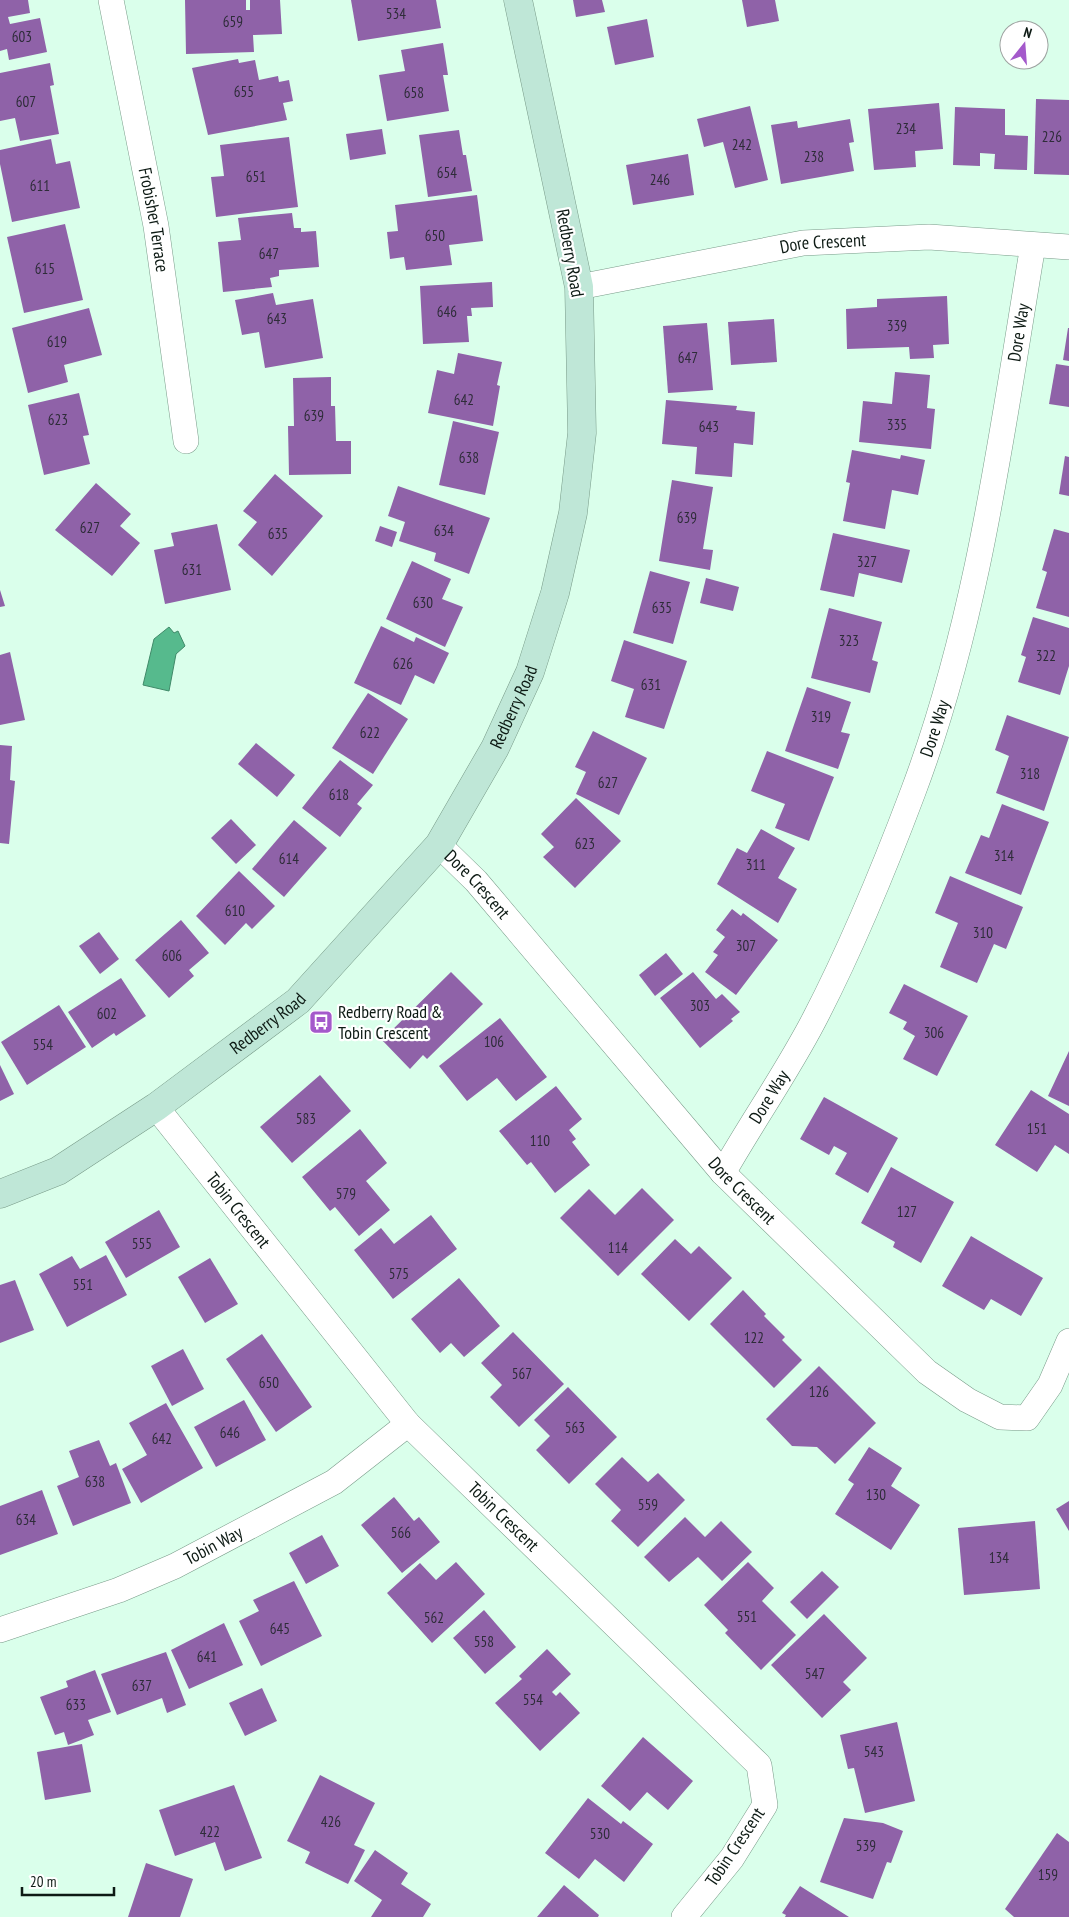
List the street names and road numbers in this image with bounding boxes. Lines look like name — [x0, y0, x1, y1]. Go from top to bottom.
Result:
street label: Frobisher Terrace — [134, 165, 174, 274]
street label: Redberry Road — [551, 207, 590, 299]
street label: Dore Crescent — [778, 228, 866, 258]
street label: Dore Way — [1002, 301, 1034, 363]
street label: Redberry Road — [484, 663, 542, 752]
street label: Dore Way — [914, 697, 954, 760]
street label: Dore Crescent — [440, 845, 515, 924]
street label: Redberry Road — [225, 988, 311, 1059]
street label: Dore Way — [744, 1066, 794, 1128]
street label: Dore Crescent — [703, 1152, 781, 1229]
street label: Tobin Crescent — [201, 1168, 276, 1253]
street label: Tobin Crescent — [463, 1477, 544, 1556]
street label: Tobin Way — [180, 1520, 247, 1570]
street label: Tobin Crescent — [700, 1803, 769, 1891]

